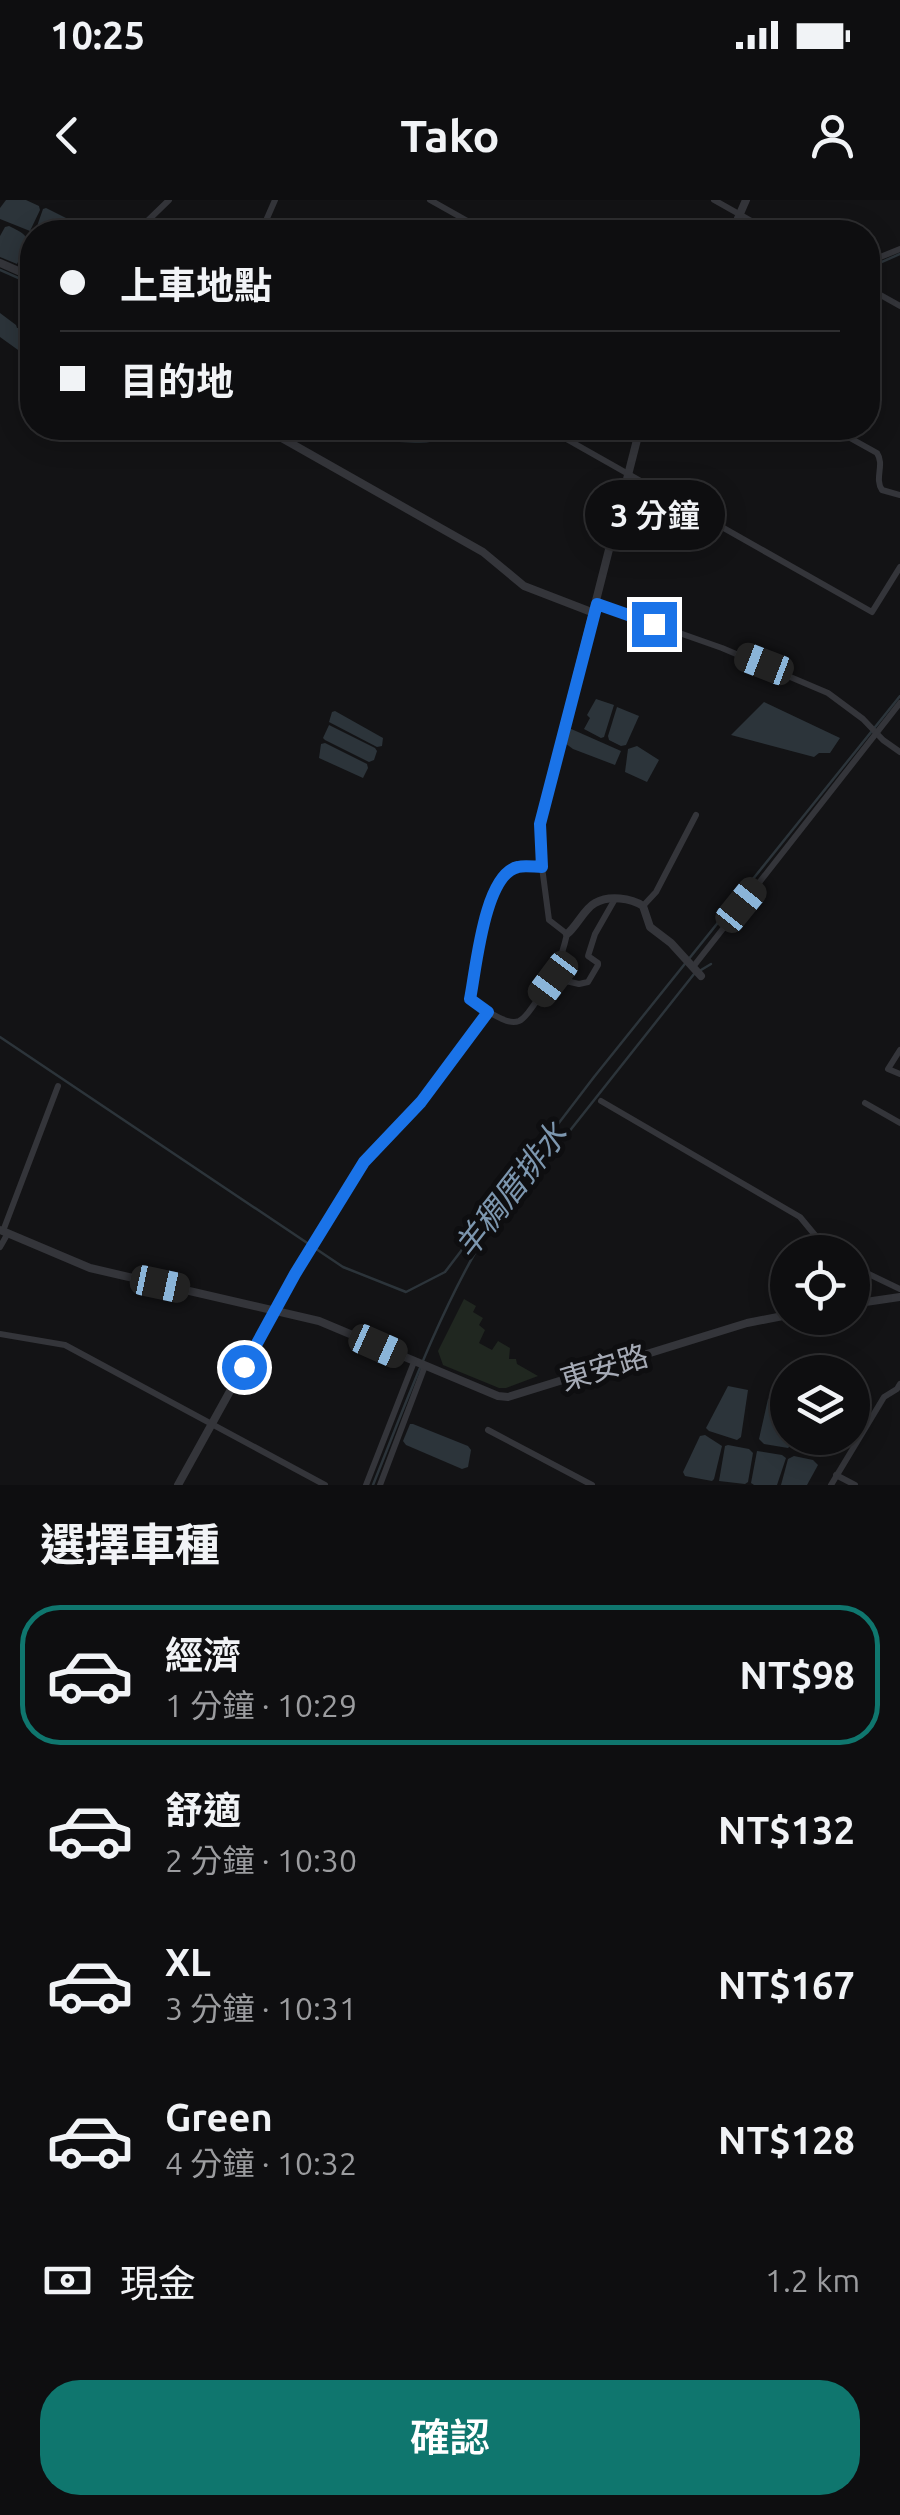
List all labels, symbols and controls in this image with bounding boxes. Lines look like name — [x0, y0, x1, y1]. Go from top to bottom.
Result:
text: 10:25 — [50, 14, 145, 56]
icon: back — [40, 108, 95, 163]
icon: person — [805, 108, 860, 163]
text: Tako — [400, 110, 500, 161]
text: 上車地點 — [120, 264, 272, 306]
text: 目的地 — [120, 360, 234, 402]
callout: 3 分鐘 — [584, 479, 724, 549]
text: 3 分鐘 — [610, 497, 700, 533]
route end — [632, 602, 677, 647]
car — [731, 639, 797, 689]
car — [710, 872, 772, 938]
car — [523, 946, 583, 1012]
water label: 羊稠厝排水 — [447, 1114, 575, 1264]
map controls — [770, 1235, 870, 1455]
button: locate — [770, 1235, 870, 1335]
car — [128, 1263, 192, 1305]
car — [344, 1320, 412, 1372]
street label: 東安路 — [556, 1338, 652, 1396]
route start — [222, 1345, 267, 1390]
button: layers — [770, 1355, 870, 1455]
text: 選擇車種 — [40, 1519, 220, 1570]
icon: car — [45, 1630, 135, 1720]
text: 經濟 — [165, 1634, 241, 1676]
text: NT$98 — [740, 1654, 855, 1696]
text: 1 分鐘 · 10:29 — [165, 1687, 357, 1723]
icon: car — [45, 1785, 135, 1875]
text: 舒適 — [165, 1789, 241, 1831]
text: NT$132 — [718, 1809, 855, 1851]
text: 2 分鐘 · 10:30 — [165, 1842, 357, 1878]
icon: car — [45, 1940, 135, 2030]
text: XL — [165, 1941, 211, 1983]
text: NT$167 — [718, 1964, 855, 2006]
text: 3 分鐘 · 10:31 — [165, 1990, 357, 2026]
icon: car — [45, 2095, 135, 2185]
text: Green — [165, 2096, 273, 2138]
text: NT$128 — [718, 2119, 855, 2161]
text: 4 分鐘 · 10:32 — [165, 2145, 357, 2181]
icon: cash — [40, 2253, 95, 2308]
text: 現金 — [120, 2262, 196, 2304]
text: 1.2 km — [765, 2262, 860, 2298]
button: 確認 — [40, 2380, 860, 2495]

